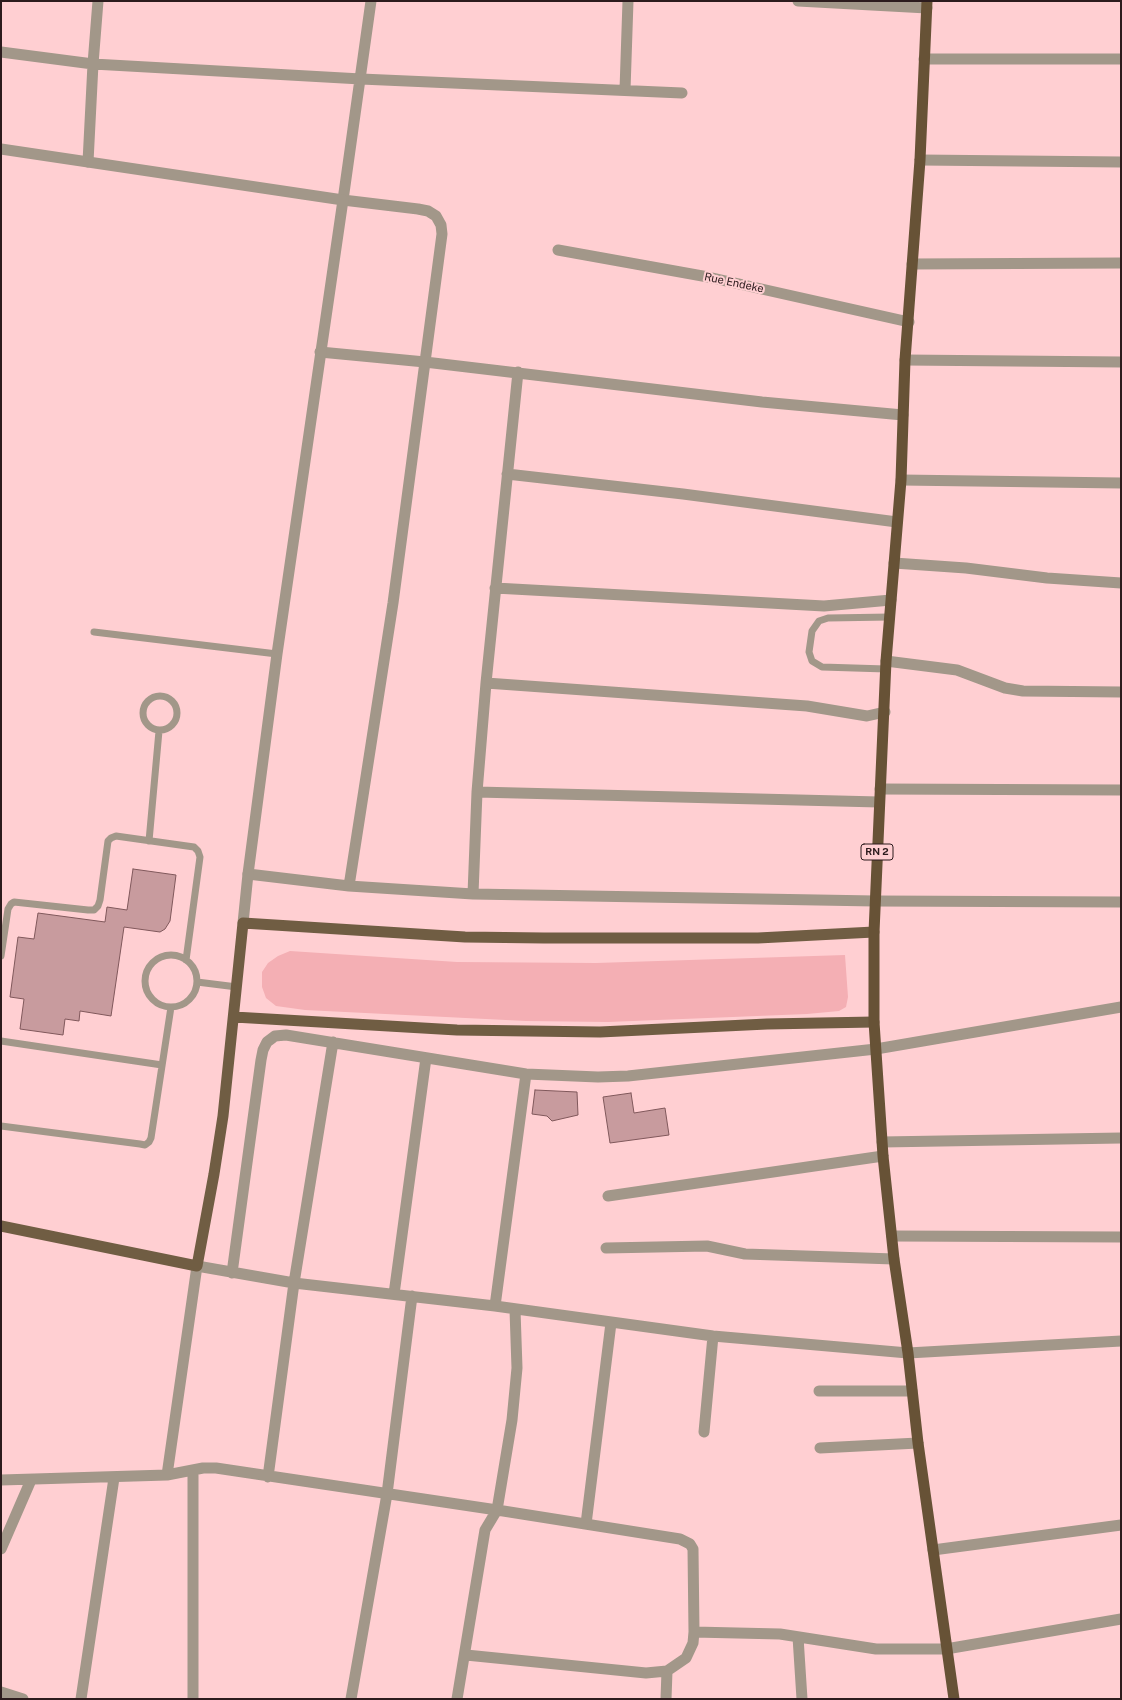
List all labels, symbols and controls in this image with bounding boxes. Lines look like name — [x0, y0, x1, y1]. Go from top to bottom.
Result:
street label: Rue Endeke — [703, 270, 765, 296]
road number: RN 2 — [861, 844, 893, 860]

